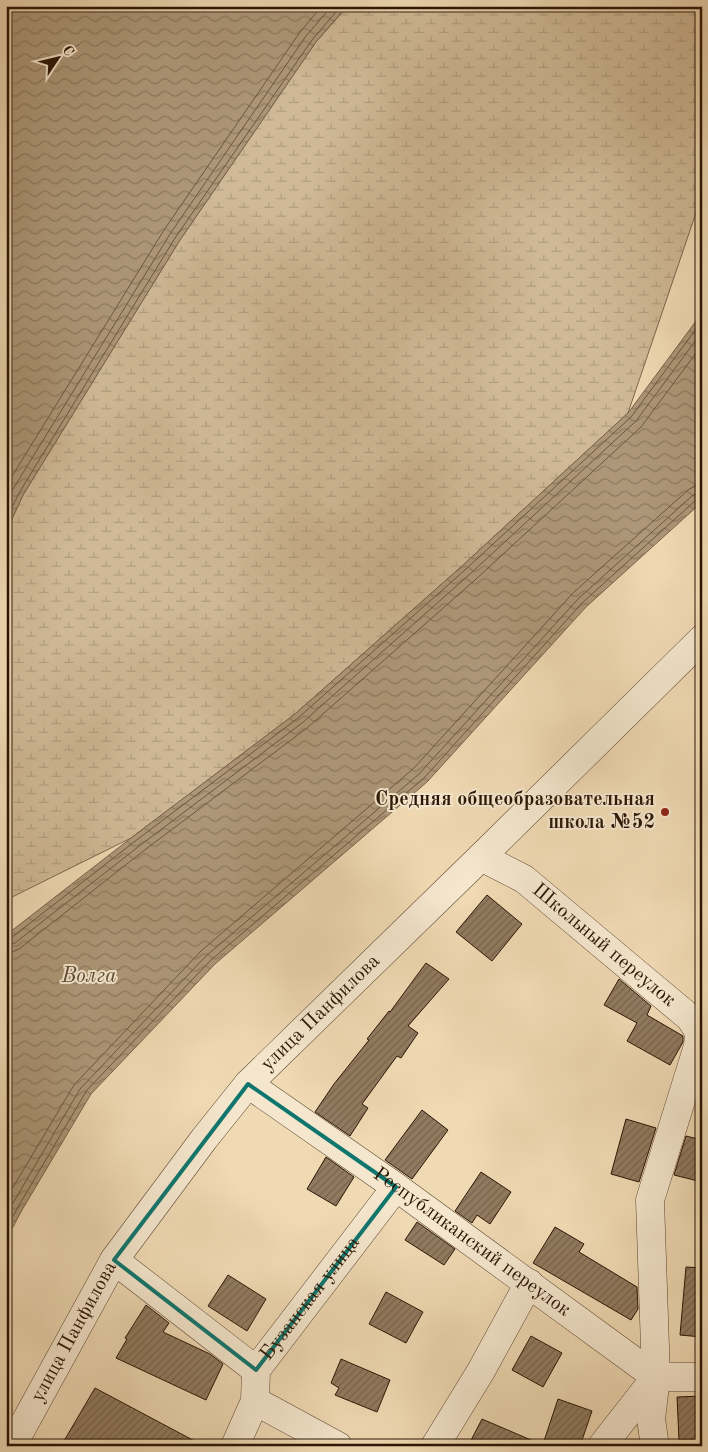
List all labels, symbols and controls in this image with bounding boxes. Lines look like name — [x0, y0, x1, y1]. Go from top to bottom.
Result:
north arrow — [32, 32, 82, 82]
text: С — [59, 43, 76, 59]
place label: Средняя общеобразовательная школа №52 — [375, 790, 655, 833]
marker: Средняя общеобразовательная школа №52 — [659, 806, 671, 818]
street label: Школьный переулок — [528, 880, 679, 1011]
street label: улица Панфилова — [258, 951, 384, 1075]
water label: Волга — [60, 966, 117, 987]
street label: Республиканский переулок — [369, 1164, 574, 1321]
street label: Бузанская улица — [257, 1233, 364, 1364]
street label: улица Панфилова — [28, 1258, 121, 1406]

